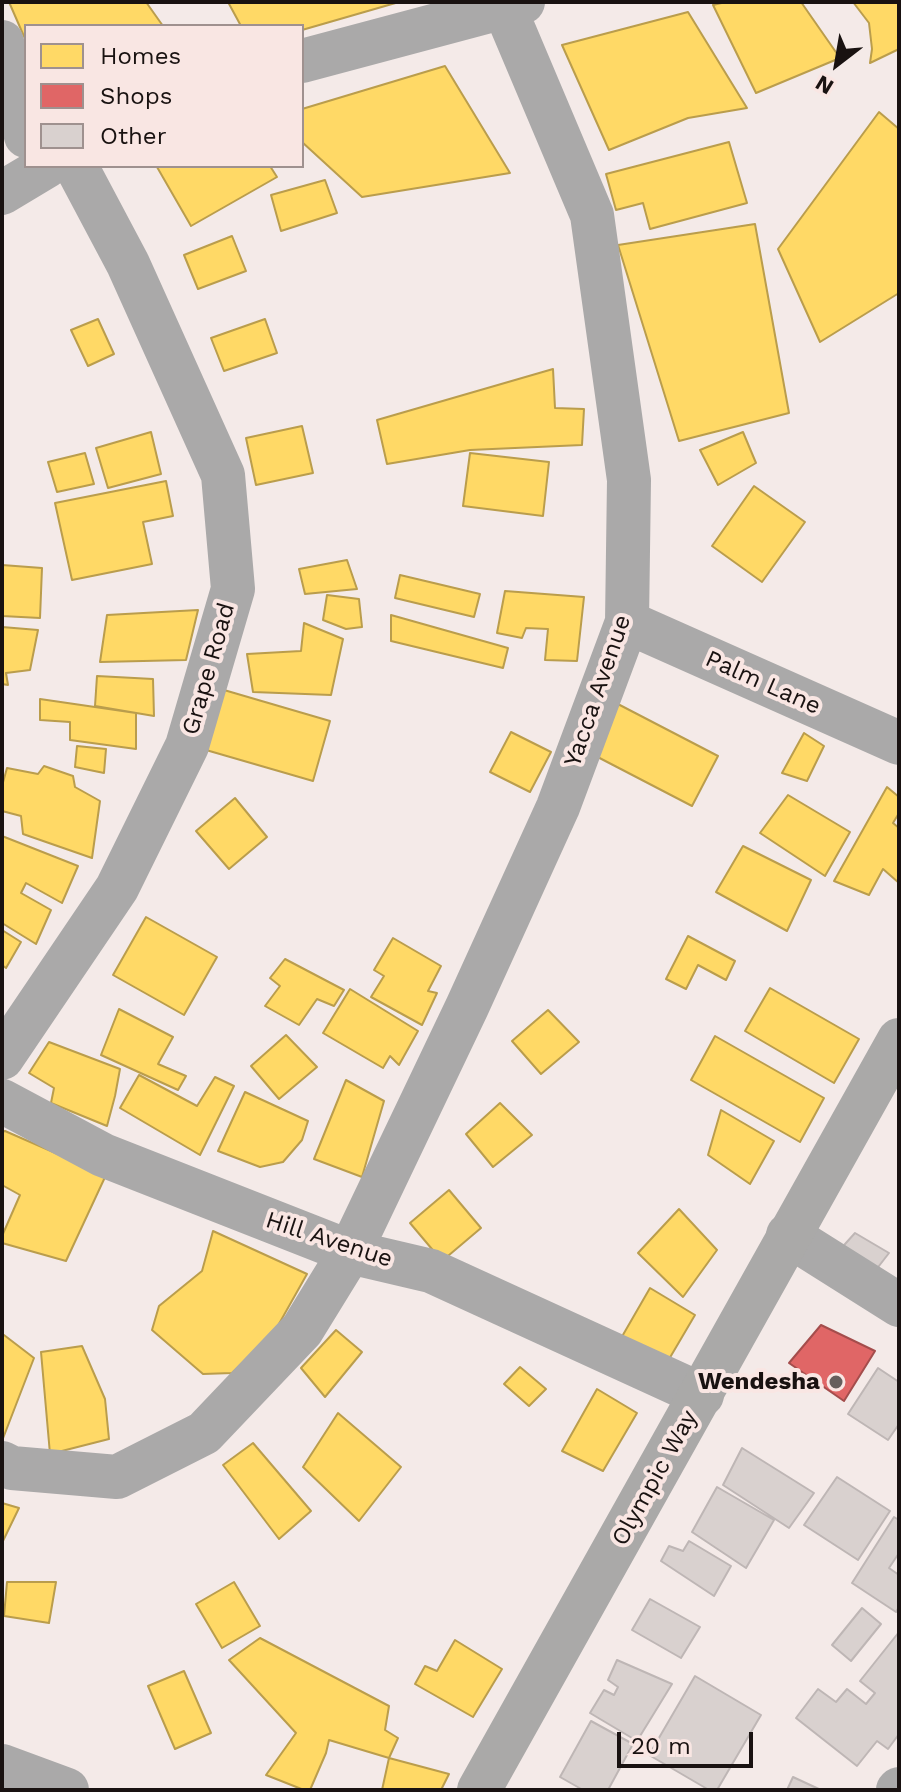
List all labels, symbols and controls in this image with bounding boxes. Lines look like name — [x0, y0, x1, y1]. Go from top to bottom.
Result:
legend — [24, 24, 304, 168]
north arrow — [797, 24, 877, 104]
text: Homes — [100, 42, 181, 70]
text: N — [811, 70, 838, 100]
text: Shops — [100, 82, 172, 110]
text: Other — [100, 122, 167, 150]
street label: Grape Road — [176, 600, 242, 738]
street label: Yacca Avenue — [559, 611, 637, 771]
street label: Palm Lane — [701, 645, 825, 721]
street label: Hill Avenue — [262, 1206, 396, 1274]
place label: Wendesha — [698, 1368, 820, 1396]
marker: Wendesha — [827, 1373, 845, 1391]
street label: Olympic Way — [606, 1405, 704, 1551]
scale bar — [621, 1716, 757, 1766]
text: 20 m — [631, 1732, 691, 1760]

